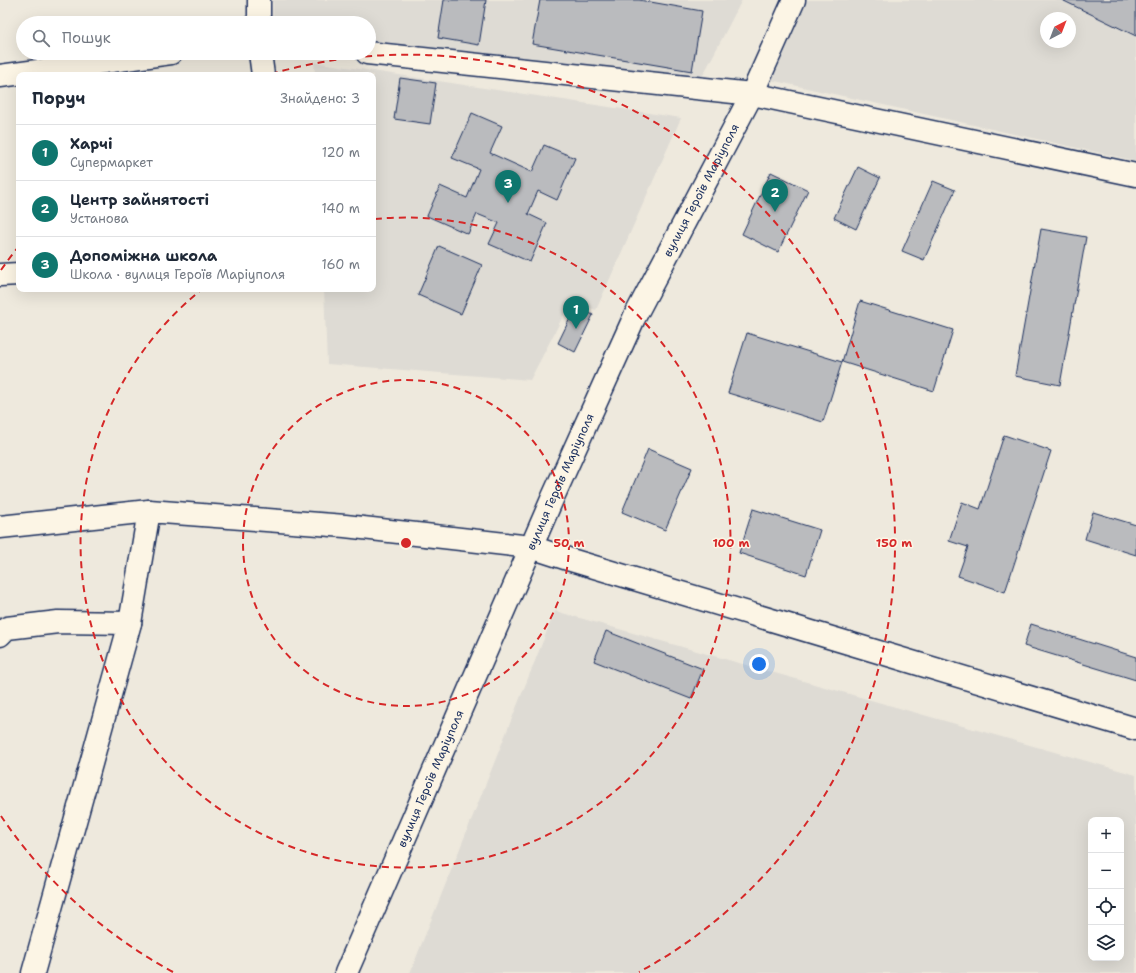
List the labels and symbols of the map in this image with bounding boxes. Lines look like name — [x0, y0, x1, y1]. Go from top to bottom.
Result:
north arrow — [1040, 12, 1076, 48]
street label: вулиця Героїв Маріуполя — [660, 121, 743, 260]
pin: 3 — [495, 170, 521, 203]
pin: 2 — [762, 179, 788, 212]
pin: 1 — [563, 296, 589, 329]
street label: вулиця Героїв Маріуполя — [523, 411, 598, 553]
text: 50 m — [554, 535, 585, 551]
text: 100 m — [713, 535, 750, 551]
text: 150 m — [876, 535, 912, 551]
centre of rings — [399, 536, 413, 550]
your location — [749, 654, 769, 674]
street label: вулиця Героїв Маріуполя — [394, 707, 467, 850]

